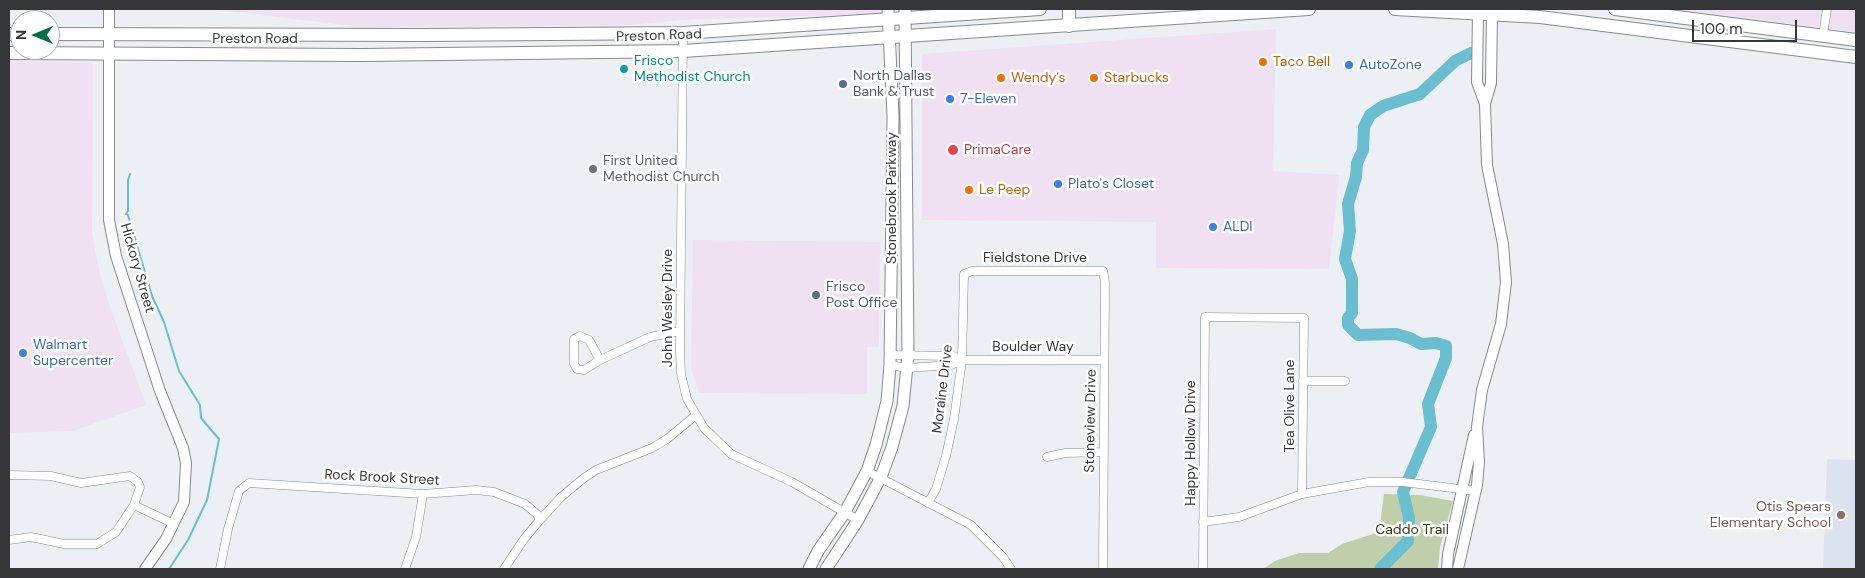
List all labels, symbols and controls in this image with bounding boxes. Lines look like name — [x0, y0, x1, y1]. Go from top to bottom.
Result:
north arrow — [10, 10, 60, 60]
scale bar — [1695, 10, 1800, 42]
text: 100 m — [1700, 19, 1743, 39]
street label: Preston Road — [616, 26, 702, 46]
text: N — [12, 30, 30, 40]
street label: Preston Road — [212, 31, 298, 47]
place label: Frisco Methodist Church — [634, 53, 750, 85]
place label: Taco Bell — [1273, 54, 1330, 70]
marker: Taco Bell — [1257, 56, 1269, 68]
place label: AutoZone — [1359, 57, 1422, 73]
marker: AutoZone — [1343, 59, 1355, 71]
marker: Frisco Methodist Church — [618, 63, 630, 75]
place label: North Dallas Bank & Trust — [853, 68, 934, 100]
place label: Wendy's — [1011, 70, 1066, 86]
place label: Starbucks — [1104, 70, 1169, 86]
marker: Wendy's — [995, 72, 1007, 84]
marker: Starbucks — [1088, 72, 1100, 84]
marker: North Dallas Bank & Trust — [837, 78, 849, 90]
place label: 7-Eleven — [960, 91, 1016, 107]
marker: 7-Eleven — [944, 93, 956, 105]
street label: Stonebrook Parkway — [884, 132, 900, 264]
place label: PrimaCare — [964, 142, 1031, 158]
marker: PrimaCare — [946, 143, 960, 157]
place label: First United Methodist Church — [603, 153, 719, 186]
marker: First United Methodist Church — [587, 163, 599, 175]
place label: Plato's Closet — [1068, 176, 1154, 192]
marker: Plato's Closet — [1052, 178, 1064, 190]
place label: Le Peep — [979, 182, 1030, 198]
marker: Le Peep — [963, 184, 975, 196]
place label: ALDI — [1223, 219, 1253, 235]
street label: Hickory Street — [116, 221, 158, 315]
marker: ALDI — [1207, 221, 1219, 233]
street label: John Wesley Drive — [660, 249, 676, 367]
street label: Fieldstone Drive — [983, 250, 1087, 266]
place label: Frisco Post Office — [826, 279, 897, 312]
marker: Frisco Post Office — [810, 289, 822, 301]
place label: Walmart Supercenter — [33, 337, 113, 370]
street label: Boulder Way — [992, 339, 1074, 355]
street label: Moraine Drive — [929, 344, 957, 434]
marker: Walmart Supercenter — [17, 347, 29, 359]
street label: Tea Olive Lane — [1282, 360, 1298, 452]
street label: Stoneview Drive — [1082, 369, 1100, 473]
street label: Happy Hollow Drive — [1183, 380, 1199, 506]
street label: Rock Brook Street — [324, 467, 440, 489]
place label: Otis Spears Elementary School — [1710, 499, 1831, 532]
marker: Otis Spears Elementary School — [1835, 509, 1847, 521]
park label: Caddo Trail — [1375, 522, 1449, 538]

